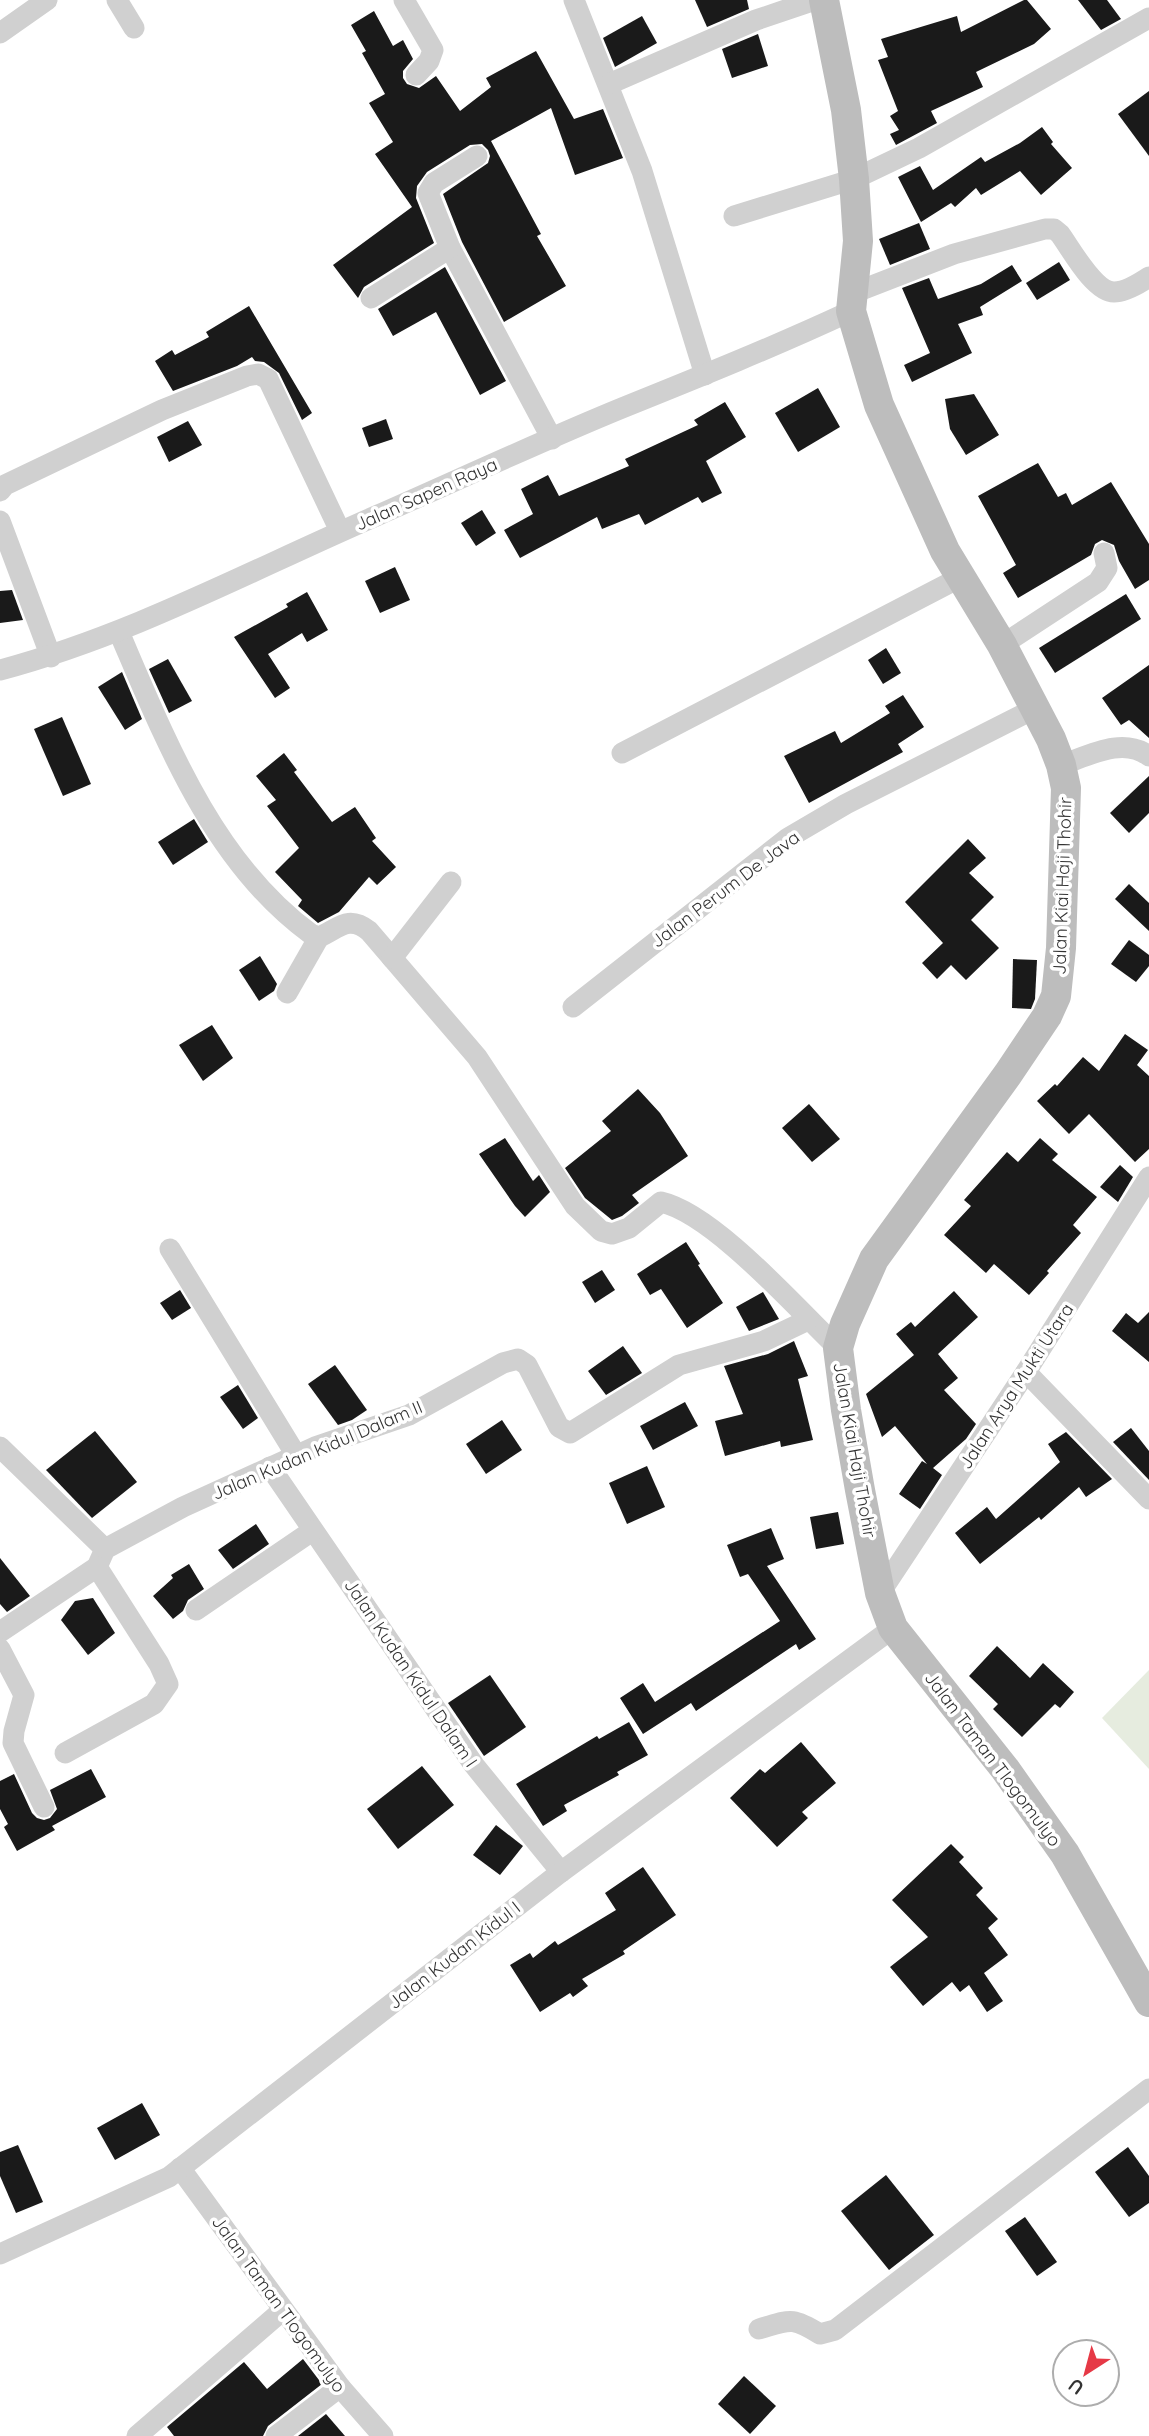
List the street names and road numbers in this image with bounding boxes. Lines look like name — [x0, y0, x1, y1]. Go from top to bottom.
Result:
street label: Jalan Sapen Raya — [351, 452, 501, 536]
street label: Jalan Kiai Haji Thohir — [1047, 797, 1077, 975]
street label: Jalan Perum De Java — [646, 826, 804, 952]
street label: Jalan Arya Mukti Utara — [954, 1299, 1078, 1473]
street label: Jalan Kiai Haji Thohir — [828, 1360, 882, 1540]
street label: Jalan Kudan Kidul Dalam II — [208, 1395, 426, 1505]
street label: Jalan Kudan Kidul Dalam I — [339, 1575, 483, 1771]
street label: Jalan Taman Tlogomulyo — [920, 1667, 1066, 1851]
street label: Jalan Kudan Kidul I — [383, 1896, 525, 2014]
street label: Jalan Taman Tlogomulyo — [207, 2211, 351, 2397]

